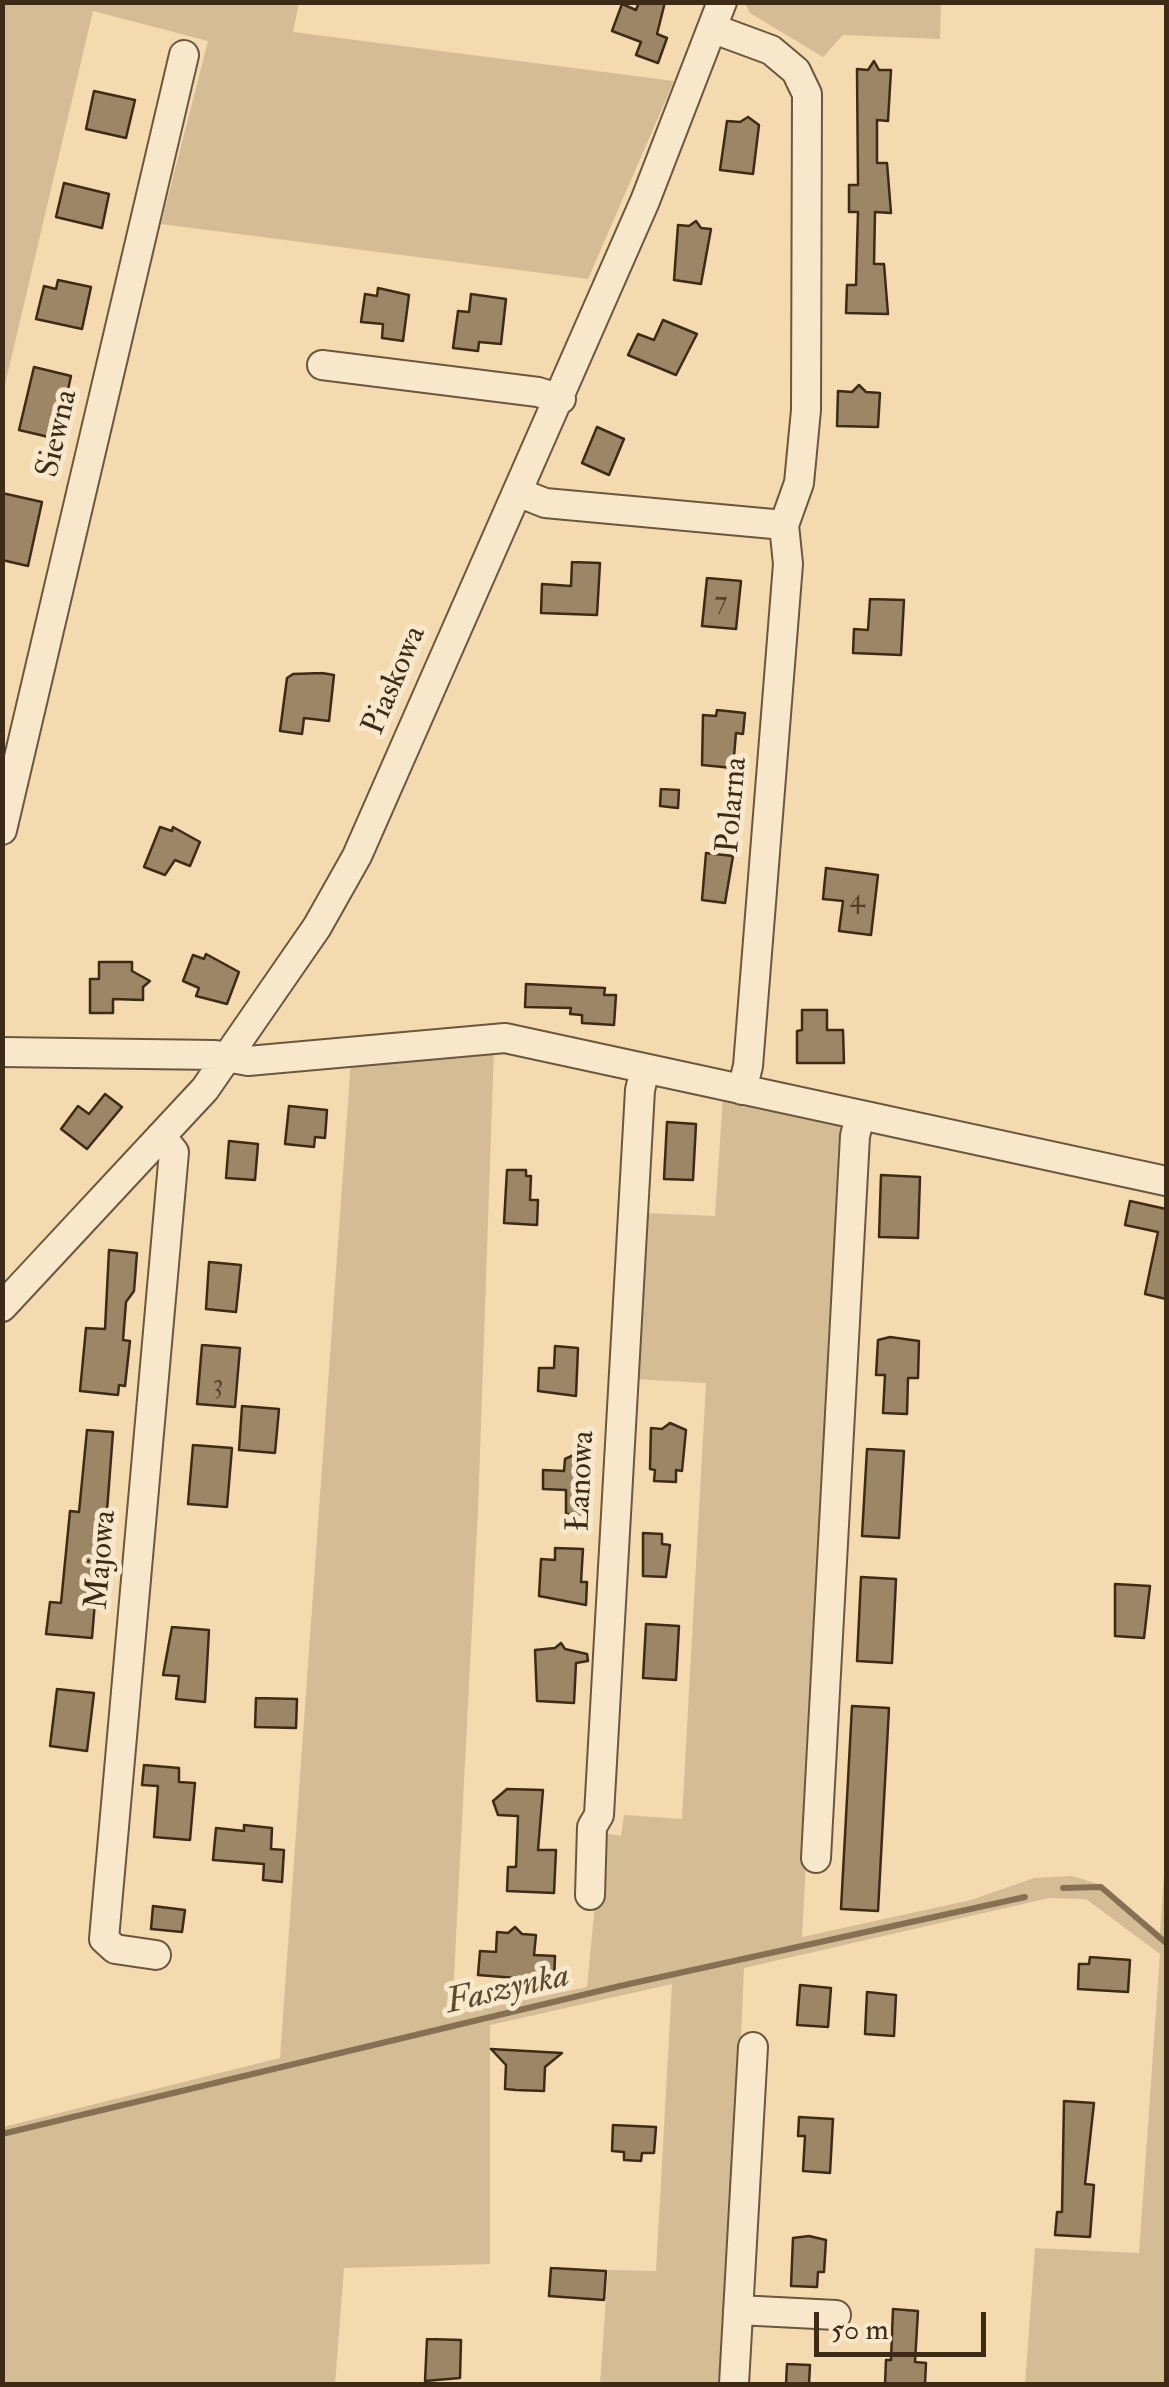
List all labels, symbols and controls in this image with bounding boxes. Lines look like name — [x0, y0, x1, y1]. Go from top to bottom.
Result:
street label: Siewna — [30, 386, 88, 482]
house number: 7 — [715, 586, 727, 620]
street label: Piaskowa — [356, 621, 436, 741]
street label: Polarna — [711, 756, 757, 854]
house number: 4 — [849, 884, 865, 918]
house number: 3 — [213, 1369, 223, 1403]
street label: Łanowa — [561, 1430, 605, 1532]
street label: Majowa — [80, 1509, 126, 1611]
water label: Faszynka — [442, 1956, 574, 2026]
scale bar — [819, 2292, 992, 2354]
text: 50 m — [831, 2311, 889, 2348]

